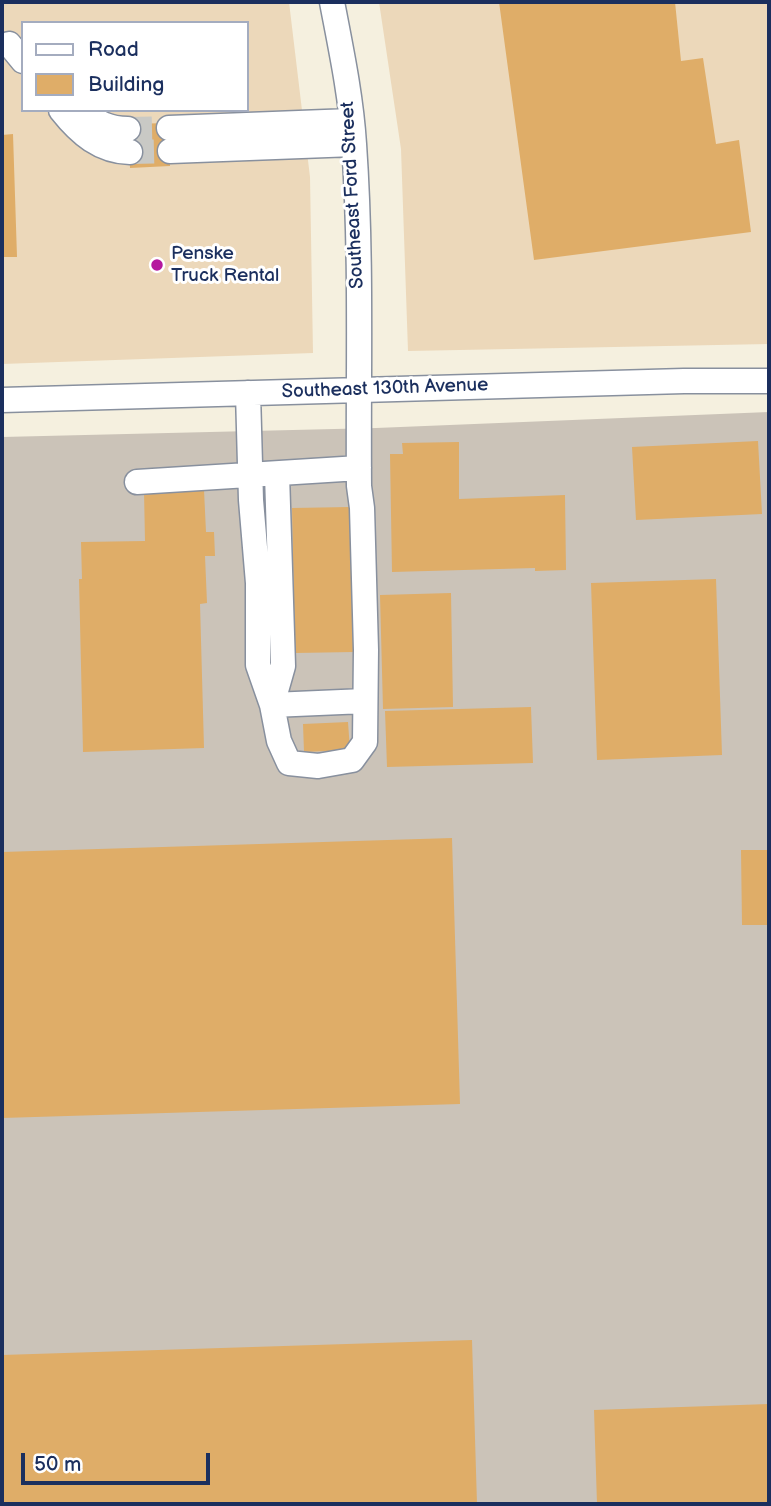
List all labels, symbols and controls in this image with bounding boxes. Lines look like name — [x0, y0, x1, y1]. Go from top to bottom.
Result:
legend — [21, 21, 248, 112]
text: Road — [88, 37, 139, 62]
text: Building — [88, 72, 164, 97]
street label: Southeast Ford Street — [337, 101, 369, 289]
place label: Penske Truck Rental — [171, 243, 279, 287]
marker: Penske Truck Rental — [149, 257, 165, 273]
street label: Southeast 130th Avenue — [281, 374, 489, 404]
scale bar — [24, 1440, 214, 1484]
text: 50 m — [34, 1452, 81, 1477]

